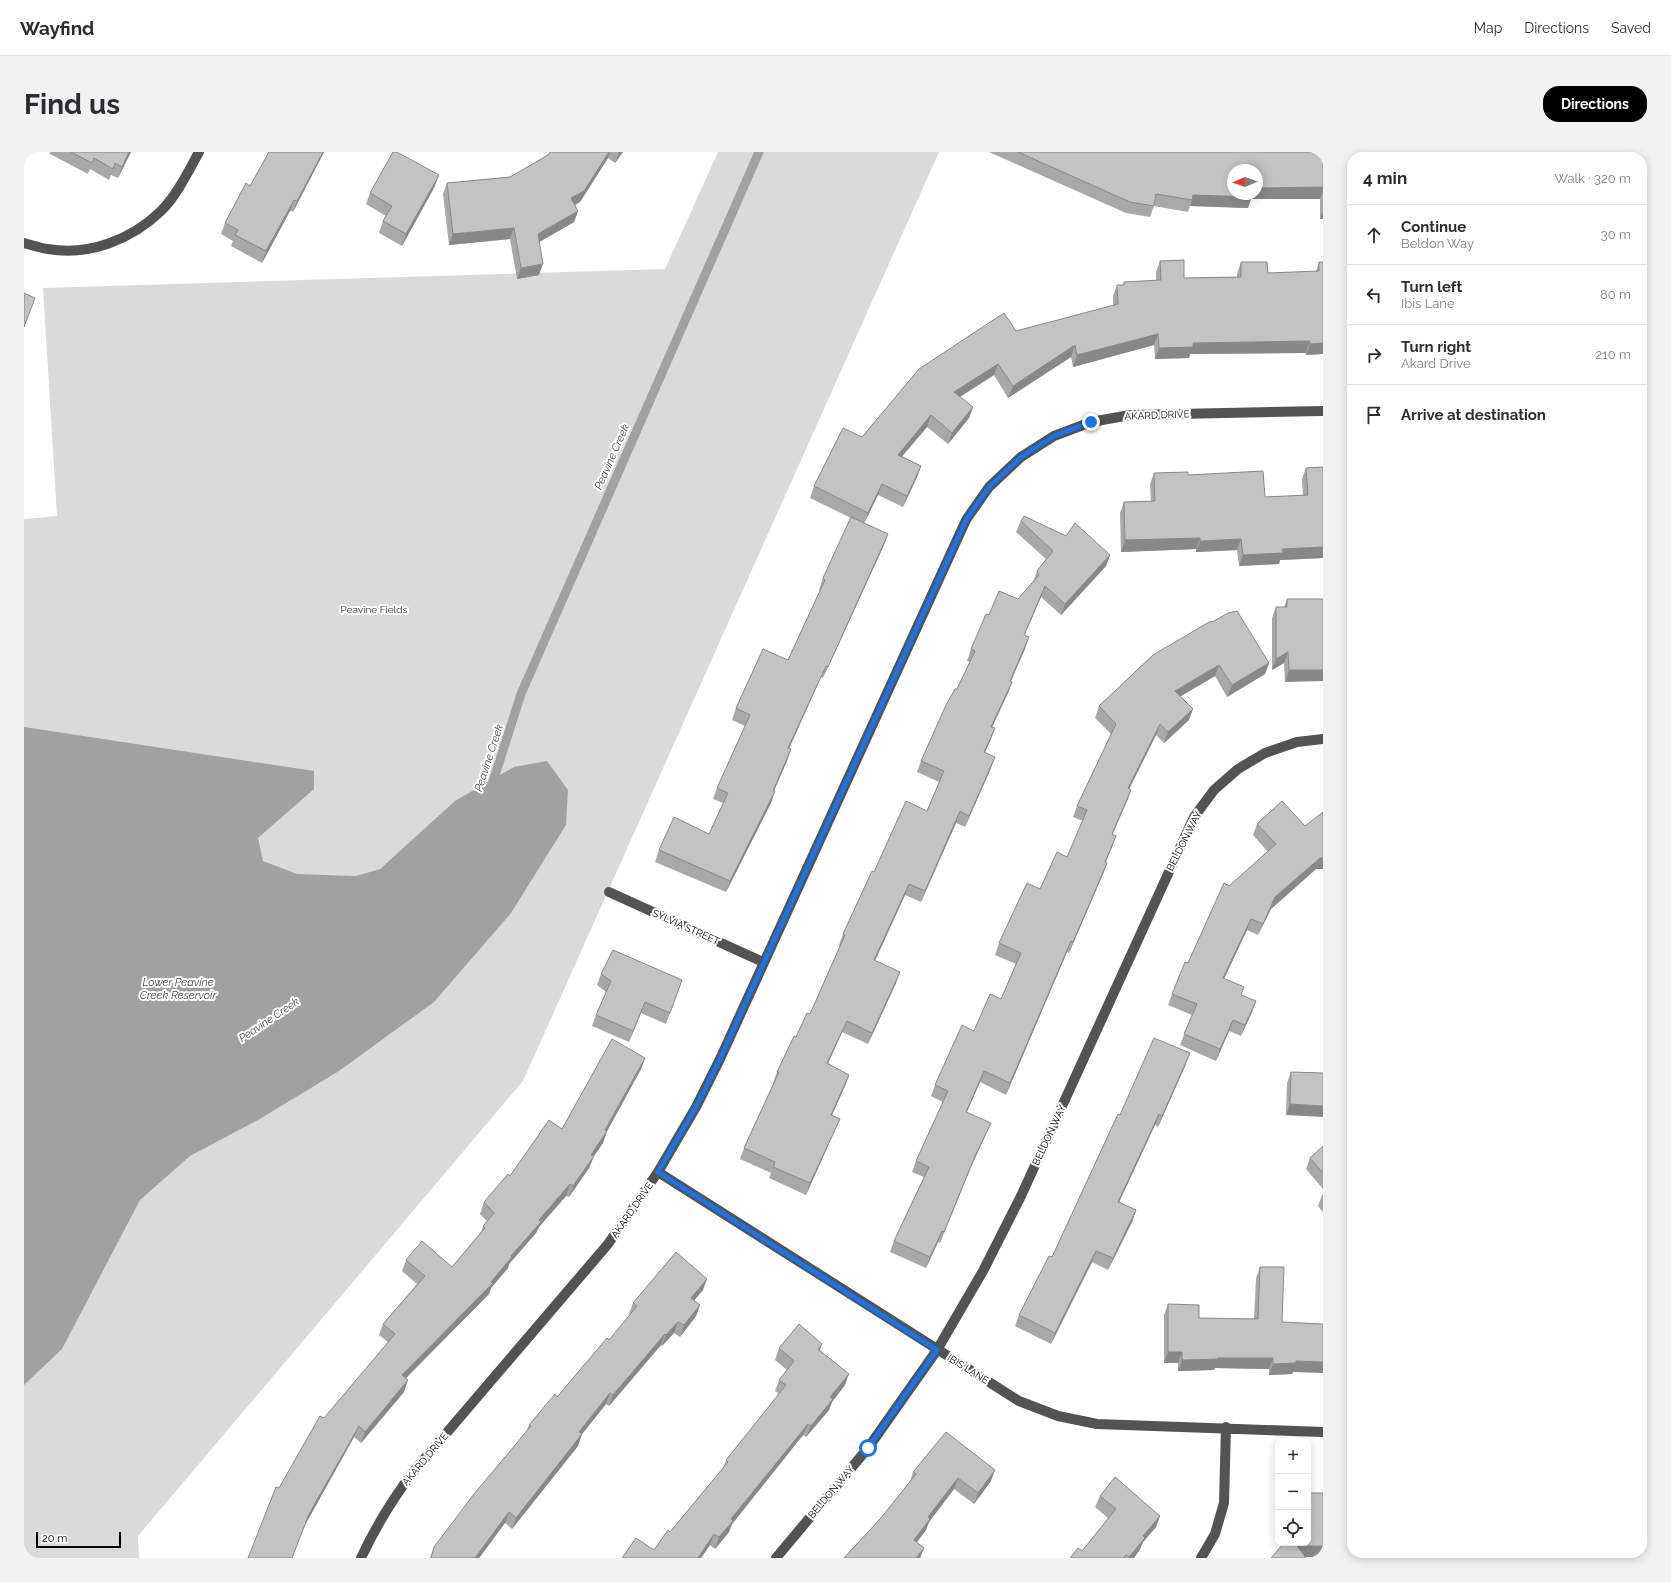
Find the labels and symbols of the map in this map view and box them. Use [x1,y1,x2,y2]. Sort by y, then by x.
north arrow [1227,164,1263,200]
street label: AKARD DRIVE [1124,408,1190,422]
route end [1082,413,1100,431]
water label: Peavine Creek [592,422,632,492]
park label: Peavine Fields [341,604,408,615]
water label: Peavine Creek [472,723,506,793]
street label: BELDON WAY [1164,809,1204,873]
street label: SYLVIA STREET [651,907,721,947]
water label: Lower Peavine Creek Reservoir [140,976,217,1002]
water label: Peavine Creek [236,995,302,1045]
street label: BELDON WAY [1030,1103,1068,1167]
street label: AKARD DRIVE [609,1180,655,1240]
street label: IBIS LANE [945,1352,991,1386]
street label: AKARD DRIVE [400,1430,450,1488]
route start [859,1439,877,1457]
street label: BELDON WAY [806,1463,857,1521]
scale bar [36,1530,121,1549]

